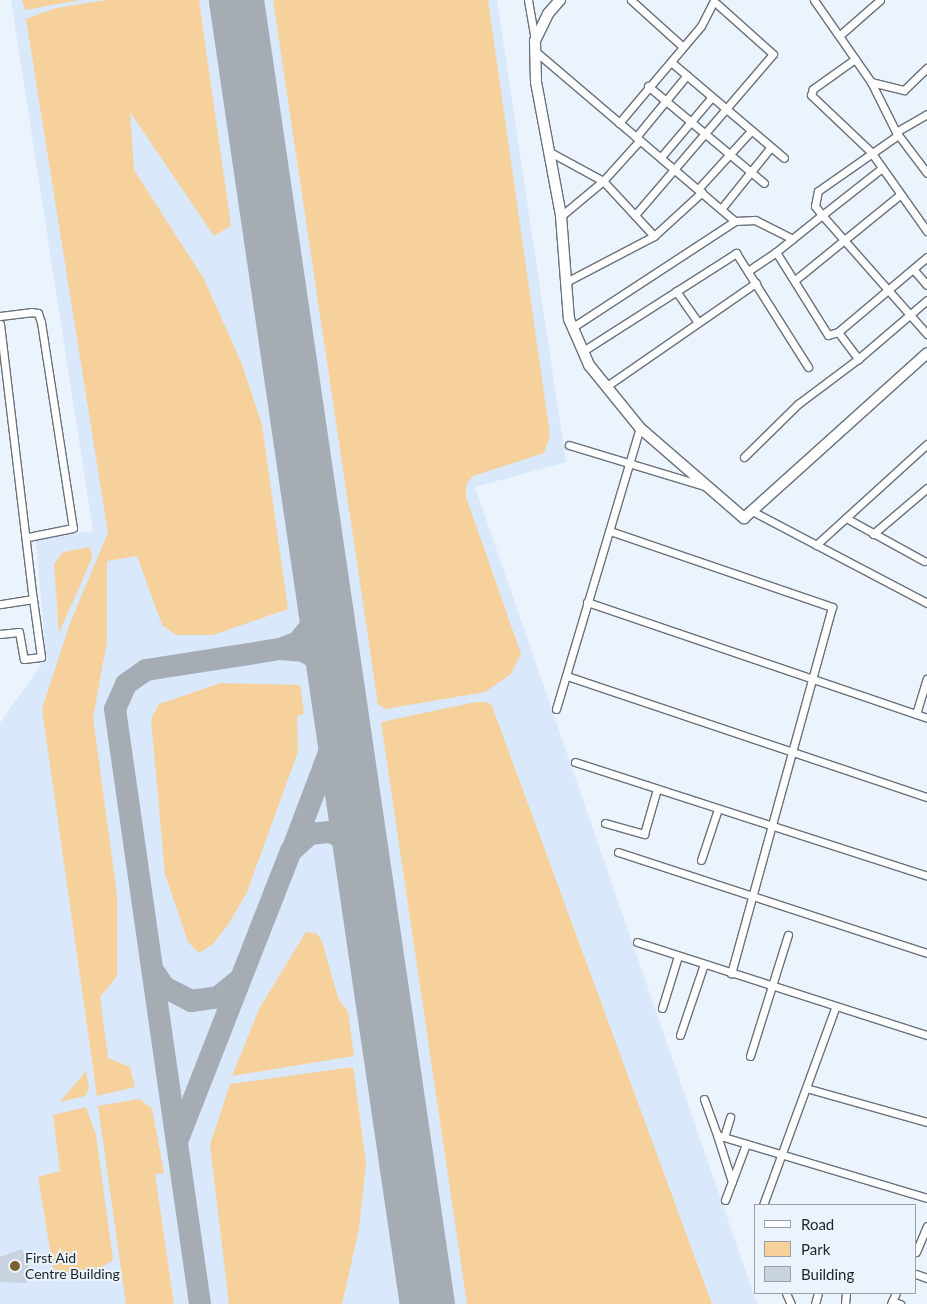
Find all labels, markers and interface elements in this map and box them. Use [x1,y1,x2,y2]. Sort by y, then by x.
legend [754,1204,917,1294]
text: Road [801,1215,834,1233]
text: Park [801,1240,830,1258]
place label: First Aid Centre Building [25,1250,120,1282]
marker: First Aid Centre Building [9,1260,21,1272]
text: Building [801,1265,854,1283]

